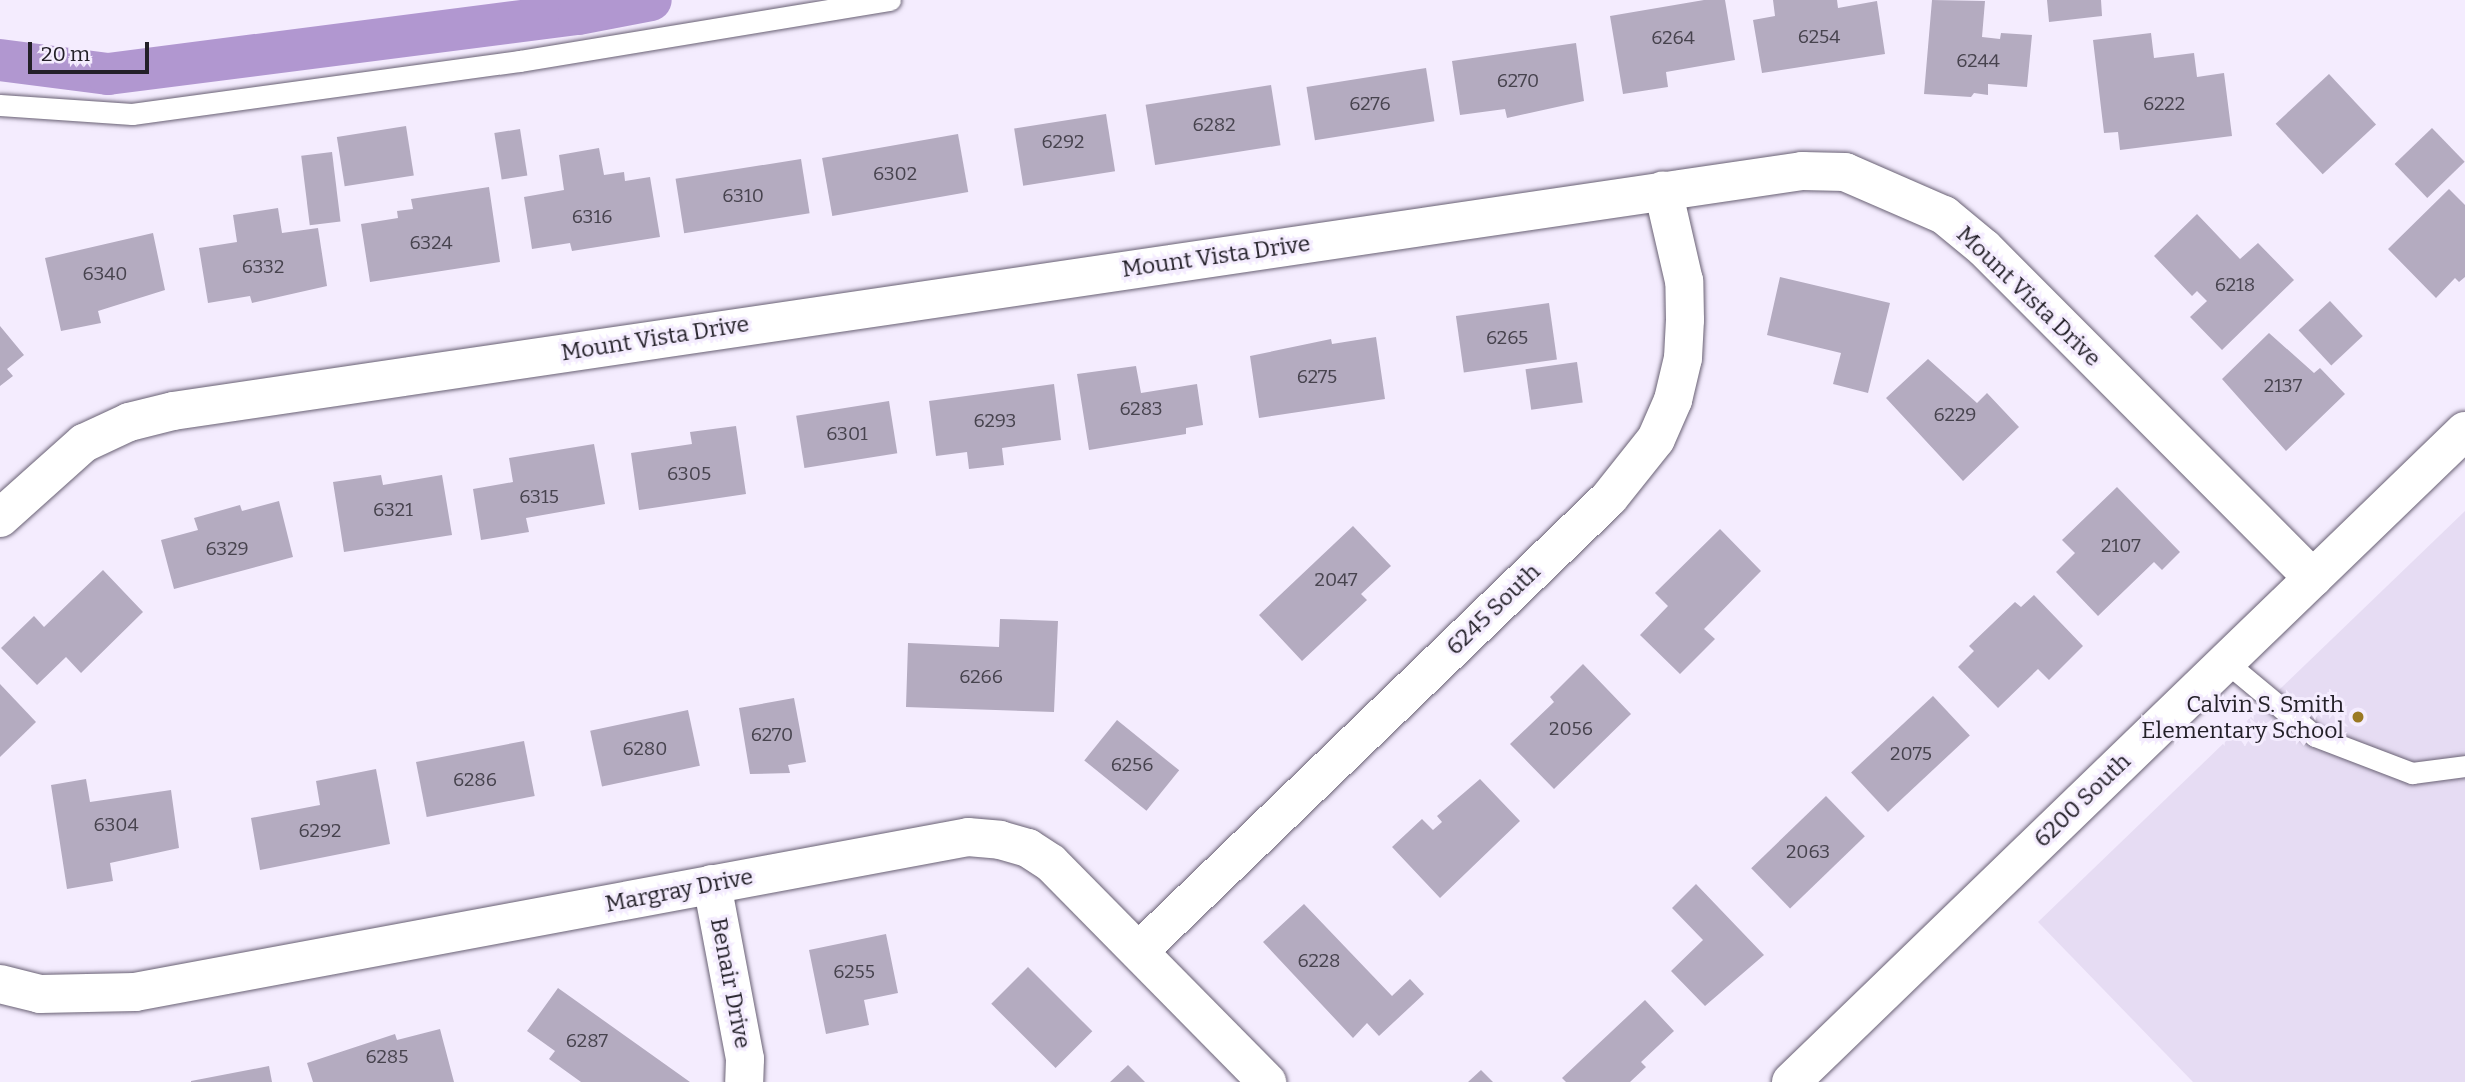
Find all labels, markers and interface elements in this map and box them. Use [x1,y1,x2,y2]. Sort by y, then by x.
house number: 6254 [1798,26,1840,48]
house number: 6264 [1651,27,1695,49]
scale bar [32,28,152,72]
text: 20 m [41,41,90,67]
house number: 6244 [1956,50,2000,72]
house number: 6270 [1497,70,1539,92]
house number: 6276 [1349,93,1391,115]
house number: 6222 [2143,93,2185,115]
house number: 6282 [1192,114,1236,136]
house number: 6292 [1042,131,1084,153]
house number: 6302 [873,163,917,185]
house number: 6310 [722,185,764,207]
house number: 6316 [572,206,612,228]
street label: Mount Vista Drive [1951,220,2107,372]
street label: Mount Vista Drive [1120,229,1312,283]
house number: 6324 [409,232,453,254]
house number: 6332 [242,256,284,278]
house number: 6340 [82,263,128,285]
house number: 6218 [2215,274,2255,296]
street label: Mount Vista Drive [559,310,751,366]
house number: 6265 [1486,327,1528,349]
house number: 6275 [1297,366,1337,388]
house number: 2137 [2264,375,2302,397]
house number: 6283 [1119,398,1163,420]
house number: 6229 [1934,404,1976,426]
house number: 6293 [974,410,1016,432]
house number: 6301 [826,423,868,445]
house number: 6305 [667,463,711,485]
house number: 6315 [519,486,559,508]
house number: 6321 [373,499,413,521]
house number: 2107 [2101,535,2141,557]
house number: 6329 [205,538,249,560]
street label: 6245 South [1440,558,1546,660]
house number: 2047 [1315,569,1357,591]
house number: 6266 [959,666,1003,688]
place label: Calvin S. Smith Elementary School [2141,690,2344,744]
marker: Calvin S. Smith Elementary School [2350,709,2366,725]
house number: 2056 [1549,718,1593,740]
house number: 6270 [751,724,793,746]
house number: 6280 [623,738,667,760]
house number: 2075 [1890,743,1932,765]
street label: 6200 South [2028,747,2136,853]
house number: 6256 [1111,754,1153,776]
house number: 6286 [453,769,497,791]
house number: 6304 [93,814,139,836]
house number: 6292 [299,820,341,842]
house number: 2063 [1786,841,1830,863]
street label: Margray Drive [603,862,755,918]
street label: Benair Drive [705,915,757,1051]
house number: 6228 [1297,950,1341,972]
house number: 6255 [833,961,875,983]
house number: 6287 [566,1030,608,1052]
house number: 6285 [366,1046,408,1068]

